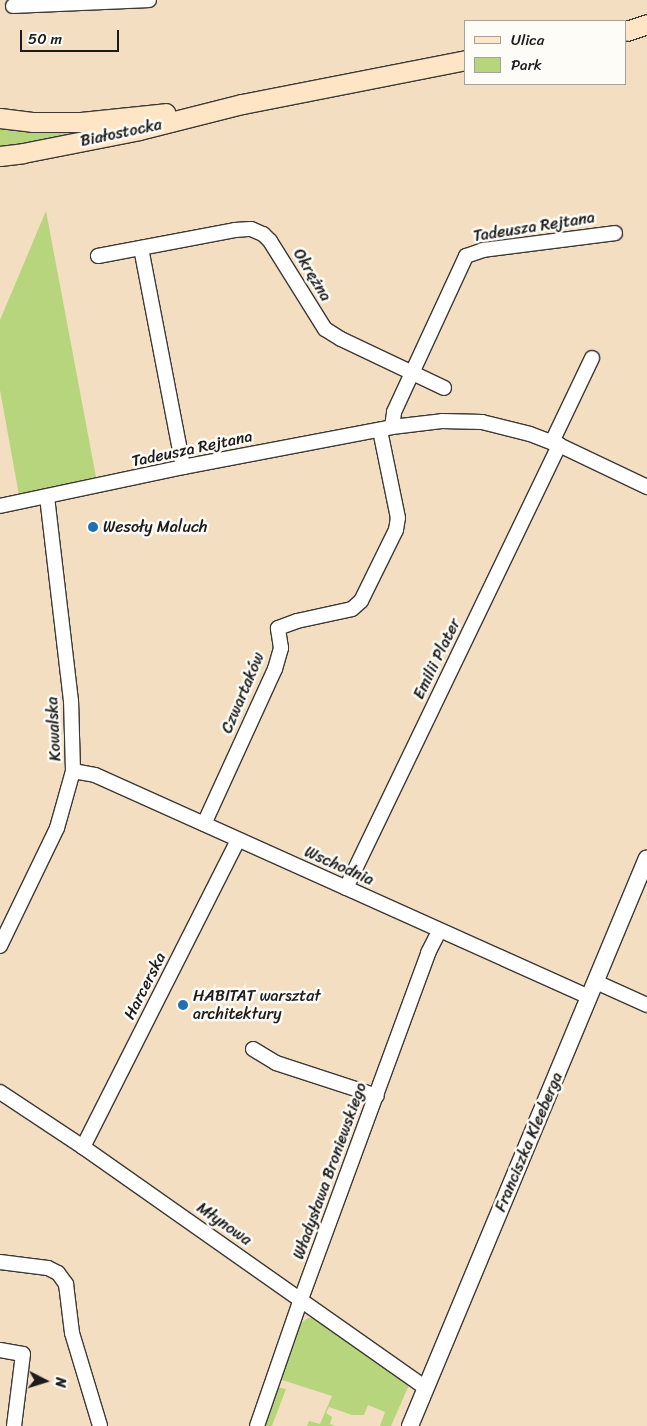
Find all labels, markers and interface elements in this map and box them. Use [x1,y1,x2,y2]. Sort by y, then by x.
scale bar [22,20,121,52]
legend [464,20,627,85]
text: 50 m [28,26,62,52]
text: Ulica [511,27,544,53]
text: Park [511,52,542,78]
street label: Białostocka [79,115,163,151]
street label: Tadeusza Rejtana [472,208,596,246]
street label: Okrężna [289,245,335,305]
street label: Tadeusza Rejtana [130,427,254,471]
place label: Wesoły Maluch [103,517,207,537]
marker: Wesoły Maluch [87,521,99,533]
street label: Emilii Plater [409,616,465,702]
street label: Czwartaków [217,650,269,736]
street label: Kowalska [43,696,65,762]
street label: Wschodnia [301,842,377,890]
street label: Harcerska [120,949,170,1023]
place label: HABITAT warsztat architektury [193,986,321,1024]
marker: HABITAT warsztat architektury [177,999,189,1011]
street label: Franciszka Kleeberga [491,1069,567,1215]
street label: Władysława Broniewskiego [289,1080,371,1262]
street label: Młynowa [193,1198,255,1250]
north arrow [20,1356,70,1406]
text: N [48,1376,73,1388]

